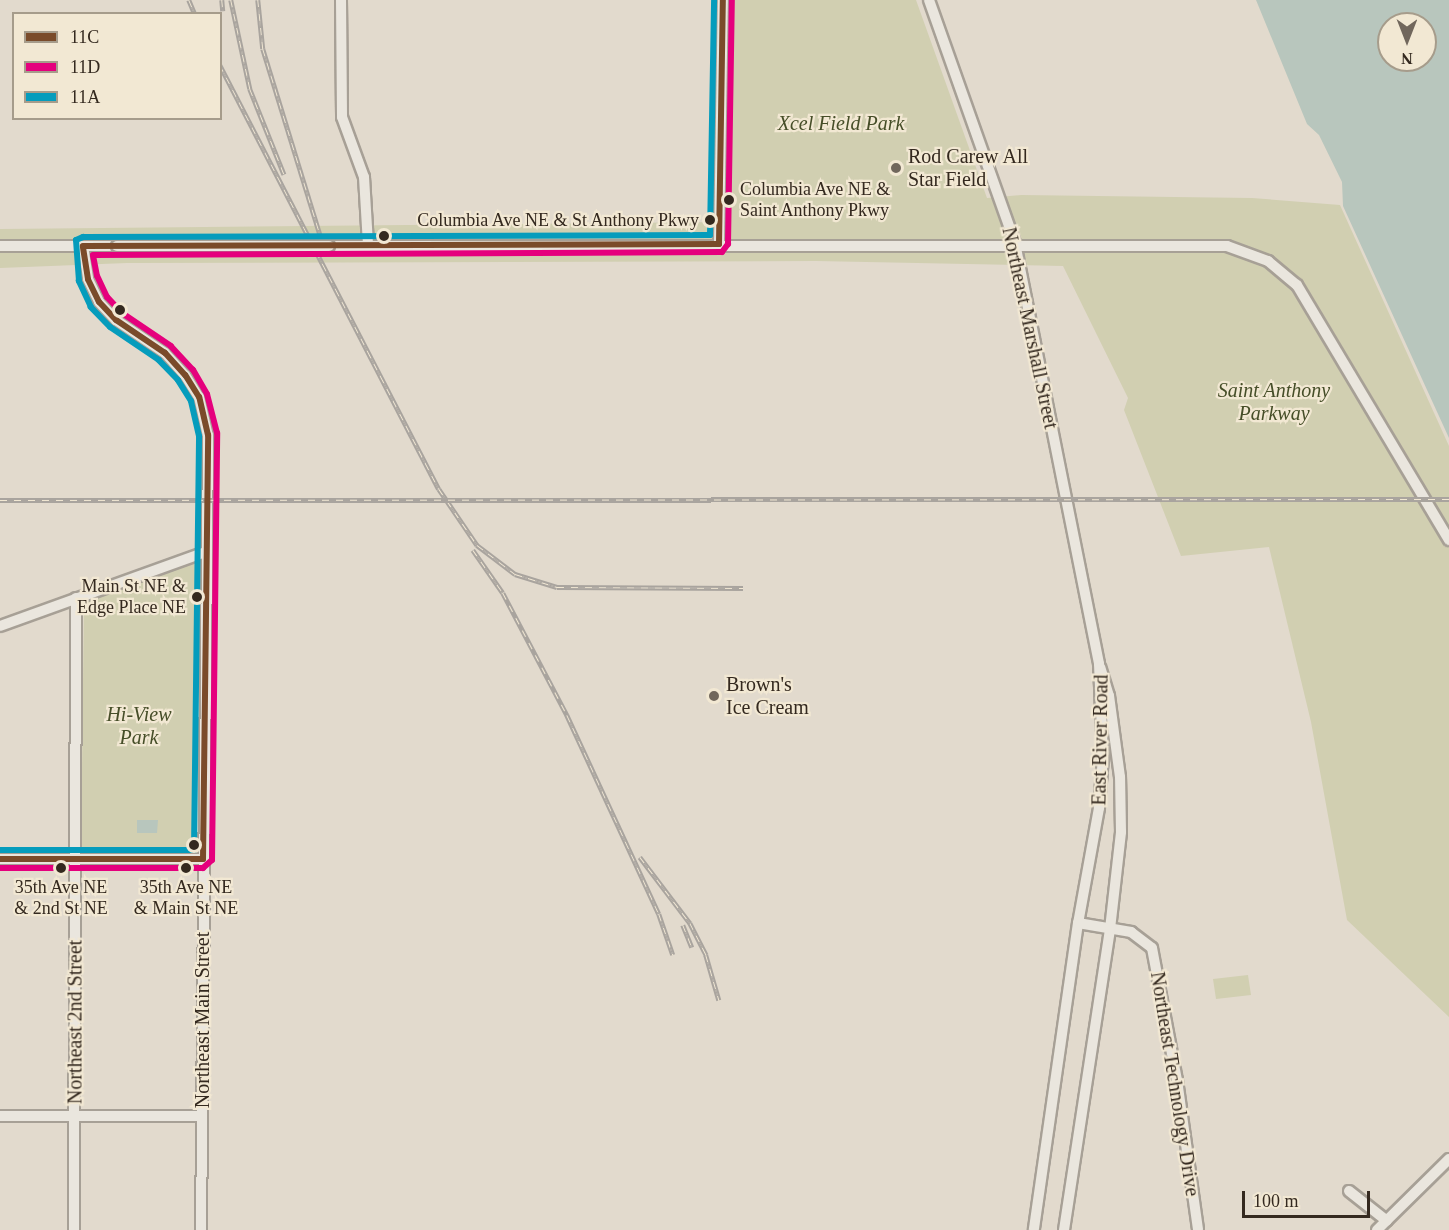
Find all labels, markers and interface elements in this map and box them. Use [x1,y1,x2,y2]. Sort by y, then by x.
legend [12,12,222,120]
north arrow [1377,12,1437,72]
text: 11C [70,27,99,47]
text: N [1401,50,1413,67]
text: 11D [70,57,100,77]
text: 11A [70,87,100,107]
park label: Xcel Field Park [778,111,904,135]
place label: Rod Carew All Star Field [908,144,1029,191]
marker: Rod Carew All Star Field [889,161,903,175]
place label: Columbia Ave NE & Saint Anthony Pkwy [740,179,891,222]
marker: Columbia Ave NE & Saint Anthony Pkwy [723,194,735,206]
place label: Columbia Ave NE & St Anthony Pkwy [415,209,699,231]
marker: Columbia Ave NE & St Anthony Pkwy [704,214,716,226]
street label: Northeast Marshall Street [997,225,1063,431]
unlabelled marker [378,230,390,242]
unlabelled marker [114,304,126,316]
park label: Saint Anthony Parkway [1218,379,1330,426]
place label: Main St NE & Edge Place NE [77,576,186,618]
marker: Main St NE & Edge Place NE [191,591,203,603]
place label: Brown's Ice Cream [726,672,809,719]
street label: East River Road [1087,674,1113,806]
marker: Brown's Ice Cream [707,689,721,703]
park label: Hi-View Park [106,703,172,750]
unlabelled marker [188,839,200,851]
marker: 35th Ave NE & 2nd St NE [55,862,67,874]
marker: 35th Ave NE & Main St NE [180,862,192,874]
place label: 35th Ave NE & 2nd St NE [14,877,108,920]
place label: 35th Ave NE & Main St NE [134,877,238,920]
street label: Northeast Main Street [190,932,214,1108]
street label: Northeast 2nd Street [63,940,87,1104]
street label: Northeast Technology Drive [1145,970,1205,1198]
scale bar [1245,1179,1372,1217]
text: 100 m [1253,1191,1299,1211]

